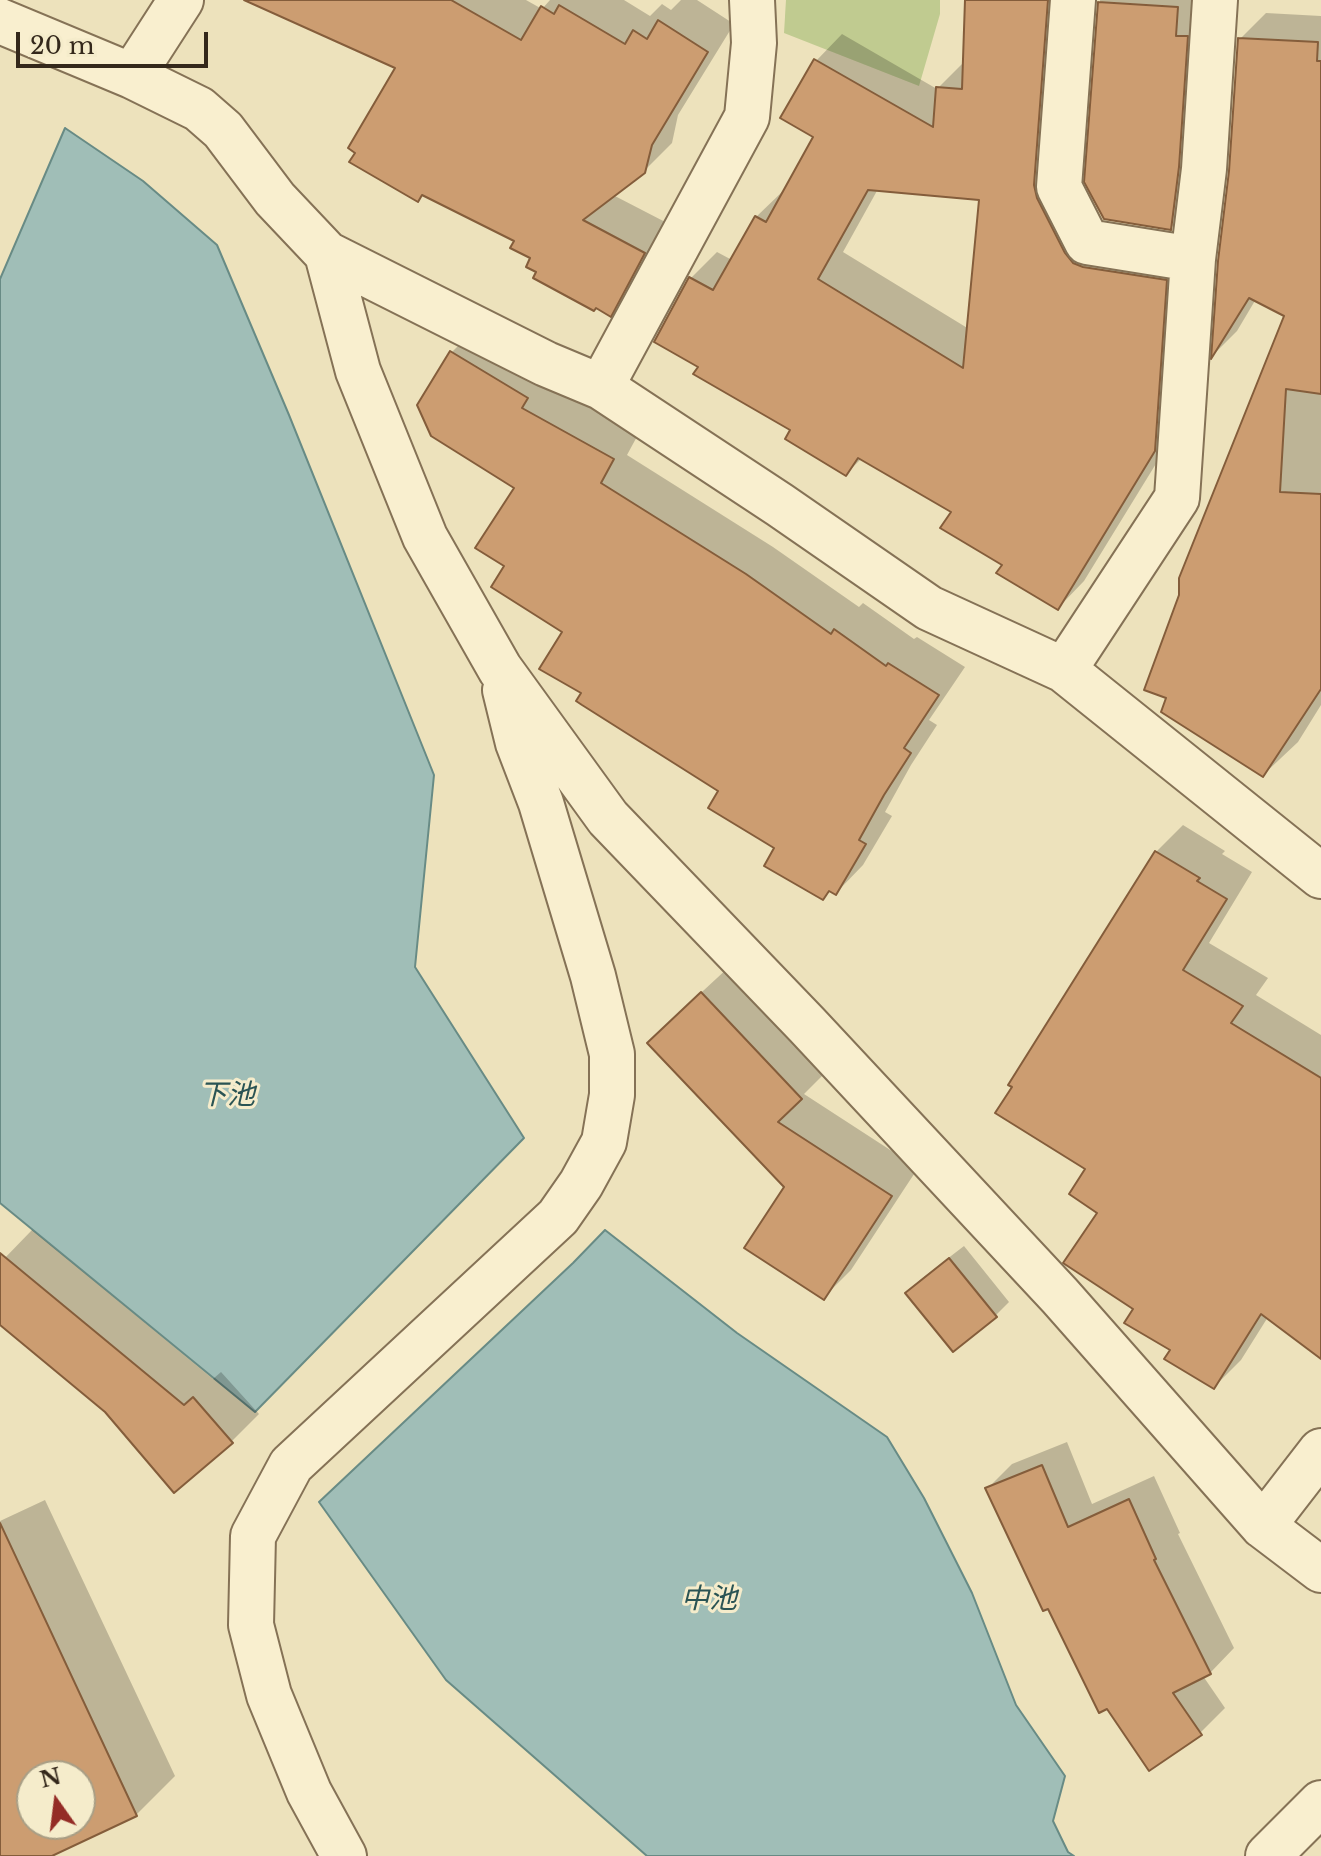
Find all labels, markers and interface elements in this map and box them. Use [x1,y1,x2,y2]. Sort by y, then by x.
scale bar [20,16,212,66]
text: 20 m [30,31,95,60]
water label: 下池 [199,1079,255,1113]
water label: 中池 [681,1583,737,1617]
north arrow [16,1760,96,1840]
text: N [37,1763,64,1794]

